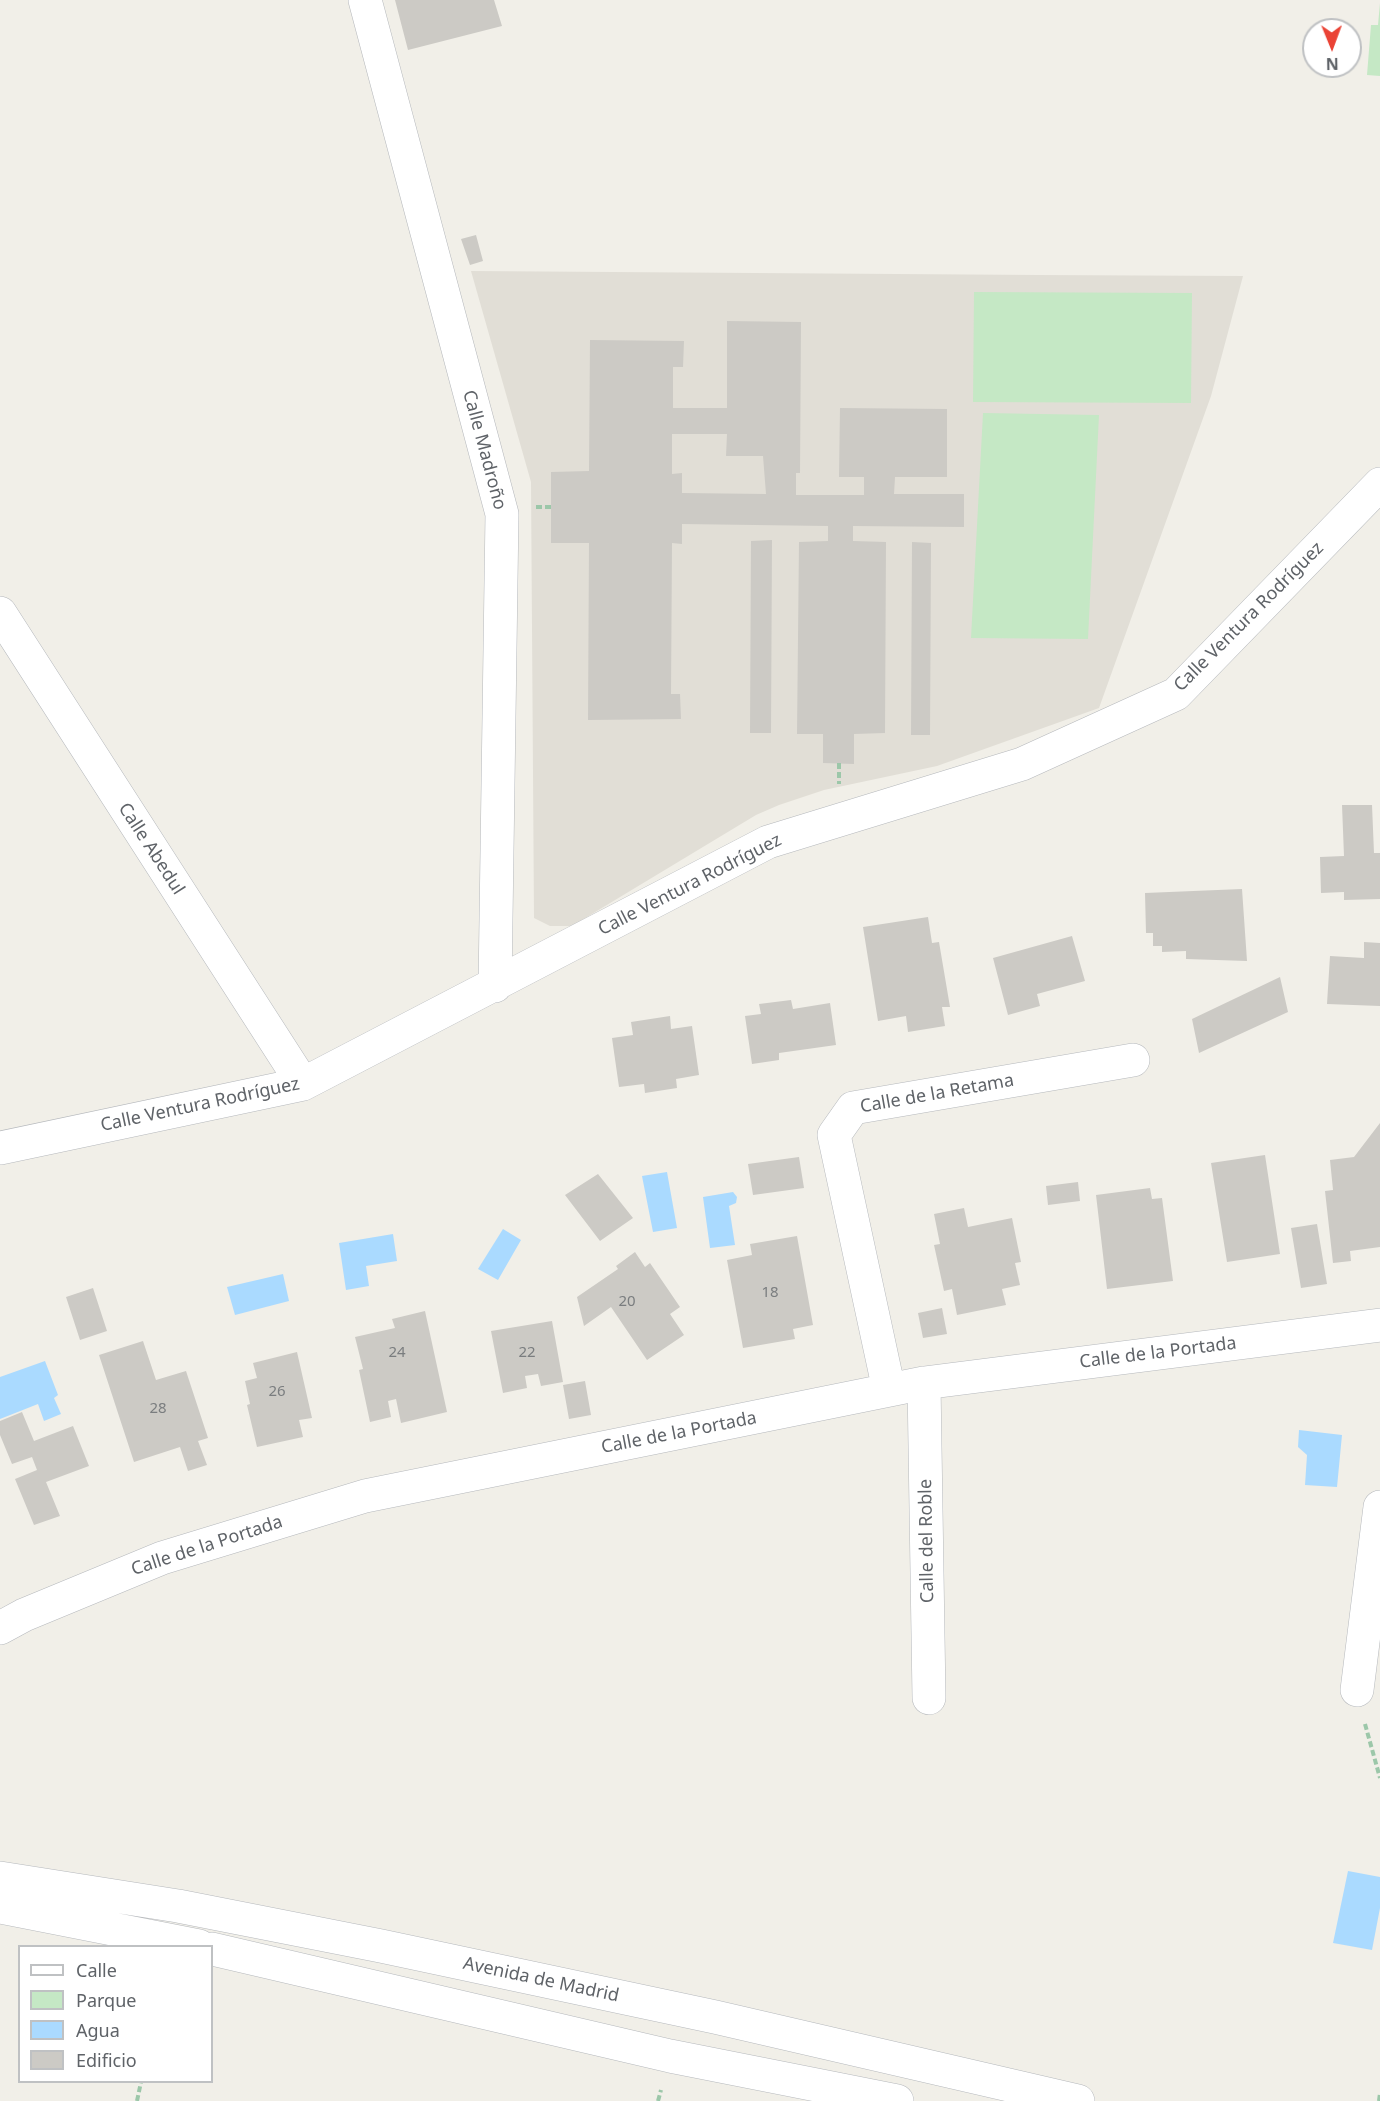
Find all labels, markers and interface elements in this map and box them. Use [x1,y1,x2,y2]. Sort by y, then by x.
north arrow [1302,18,1362,78]
text: N [1326,53,1339,75]
street label: Calle Madroño [458,388,510,512]
street label: Calle Ventura Rodríguez [1170,538,1328,696]
street label: Calle Abedul [113,799,189,899]
street label: Calle Ventura Rodríguez [595,829,785,941]
street label: Calle de la Retama [858,1070,1016,1118]
street label: Calle Ventura Rodríguez [99,1073,301,1137]
house number: 18 [761,1284,779,1302]
house number: 20 [618,1293,636,1311]
street label: Calle de la Portada [1078,1333,1238,1373]
house number: 24 [388,1344,406,1362]
house number: 22 [518,1344,536,1362]
house number: 26 [268,1383,286,1401]
house number: 28 [149,1400,167,1418]
street label: Calle de la Portada [599,1407,759,1459]
street label: Calle del Roble [915,1479,939,1603]
street label: Calle de la Portada [129,1511,285,1581]
legend [18,1945,213,2083]
street label: Avenida de Madrid [461,1953,621,2007]
text: Calle [76,1958,117,1982]
text: Parque [76,1988,136,2012]
text: Agua [76,2018,120,2042]
text: Edificio [76,2048,137,2072]

